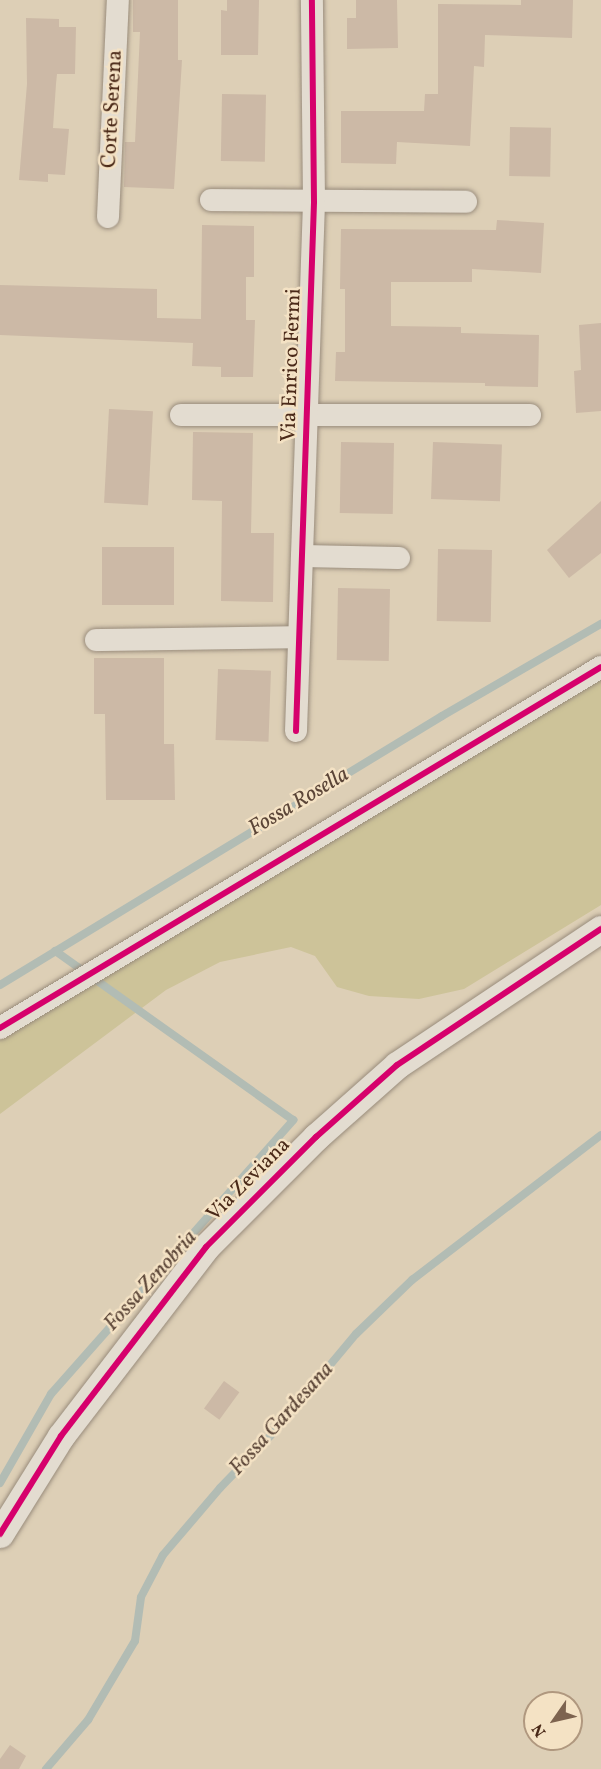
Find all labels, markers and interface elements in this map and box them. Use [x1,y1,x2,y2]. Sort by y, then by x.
street label: Corte Serena [97,49,129,169]
street label: Via Enrico Fermi [277,288,307,442]
water label: Fossa Rosella [244,762,354,842]
street label: Via Zeviana [202,1133,296,1227]
water label: Fossa Zenobria [99,1225,203,1337]
water label: Fossa Gardesana [224,1357,340,1481]
north arrow [523,1691,583,1751]
text: N [527,1719,552,1741]

